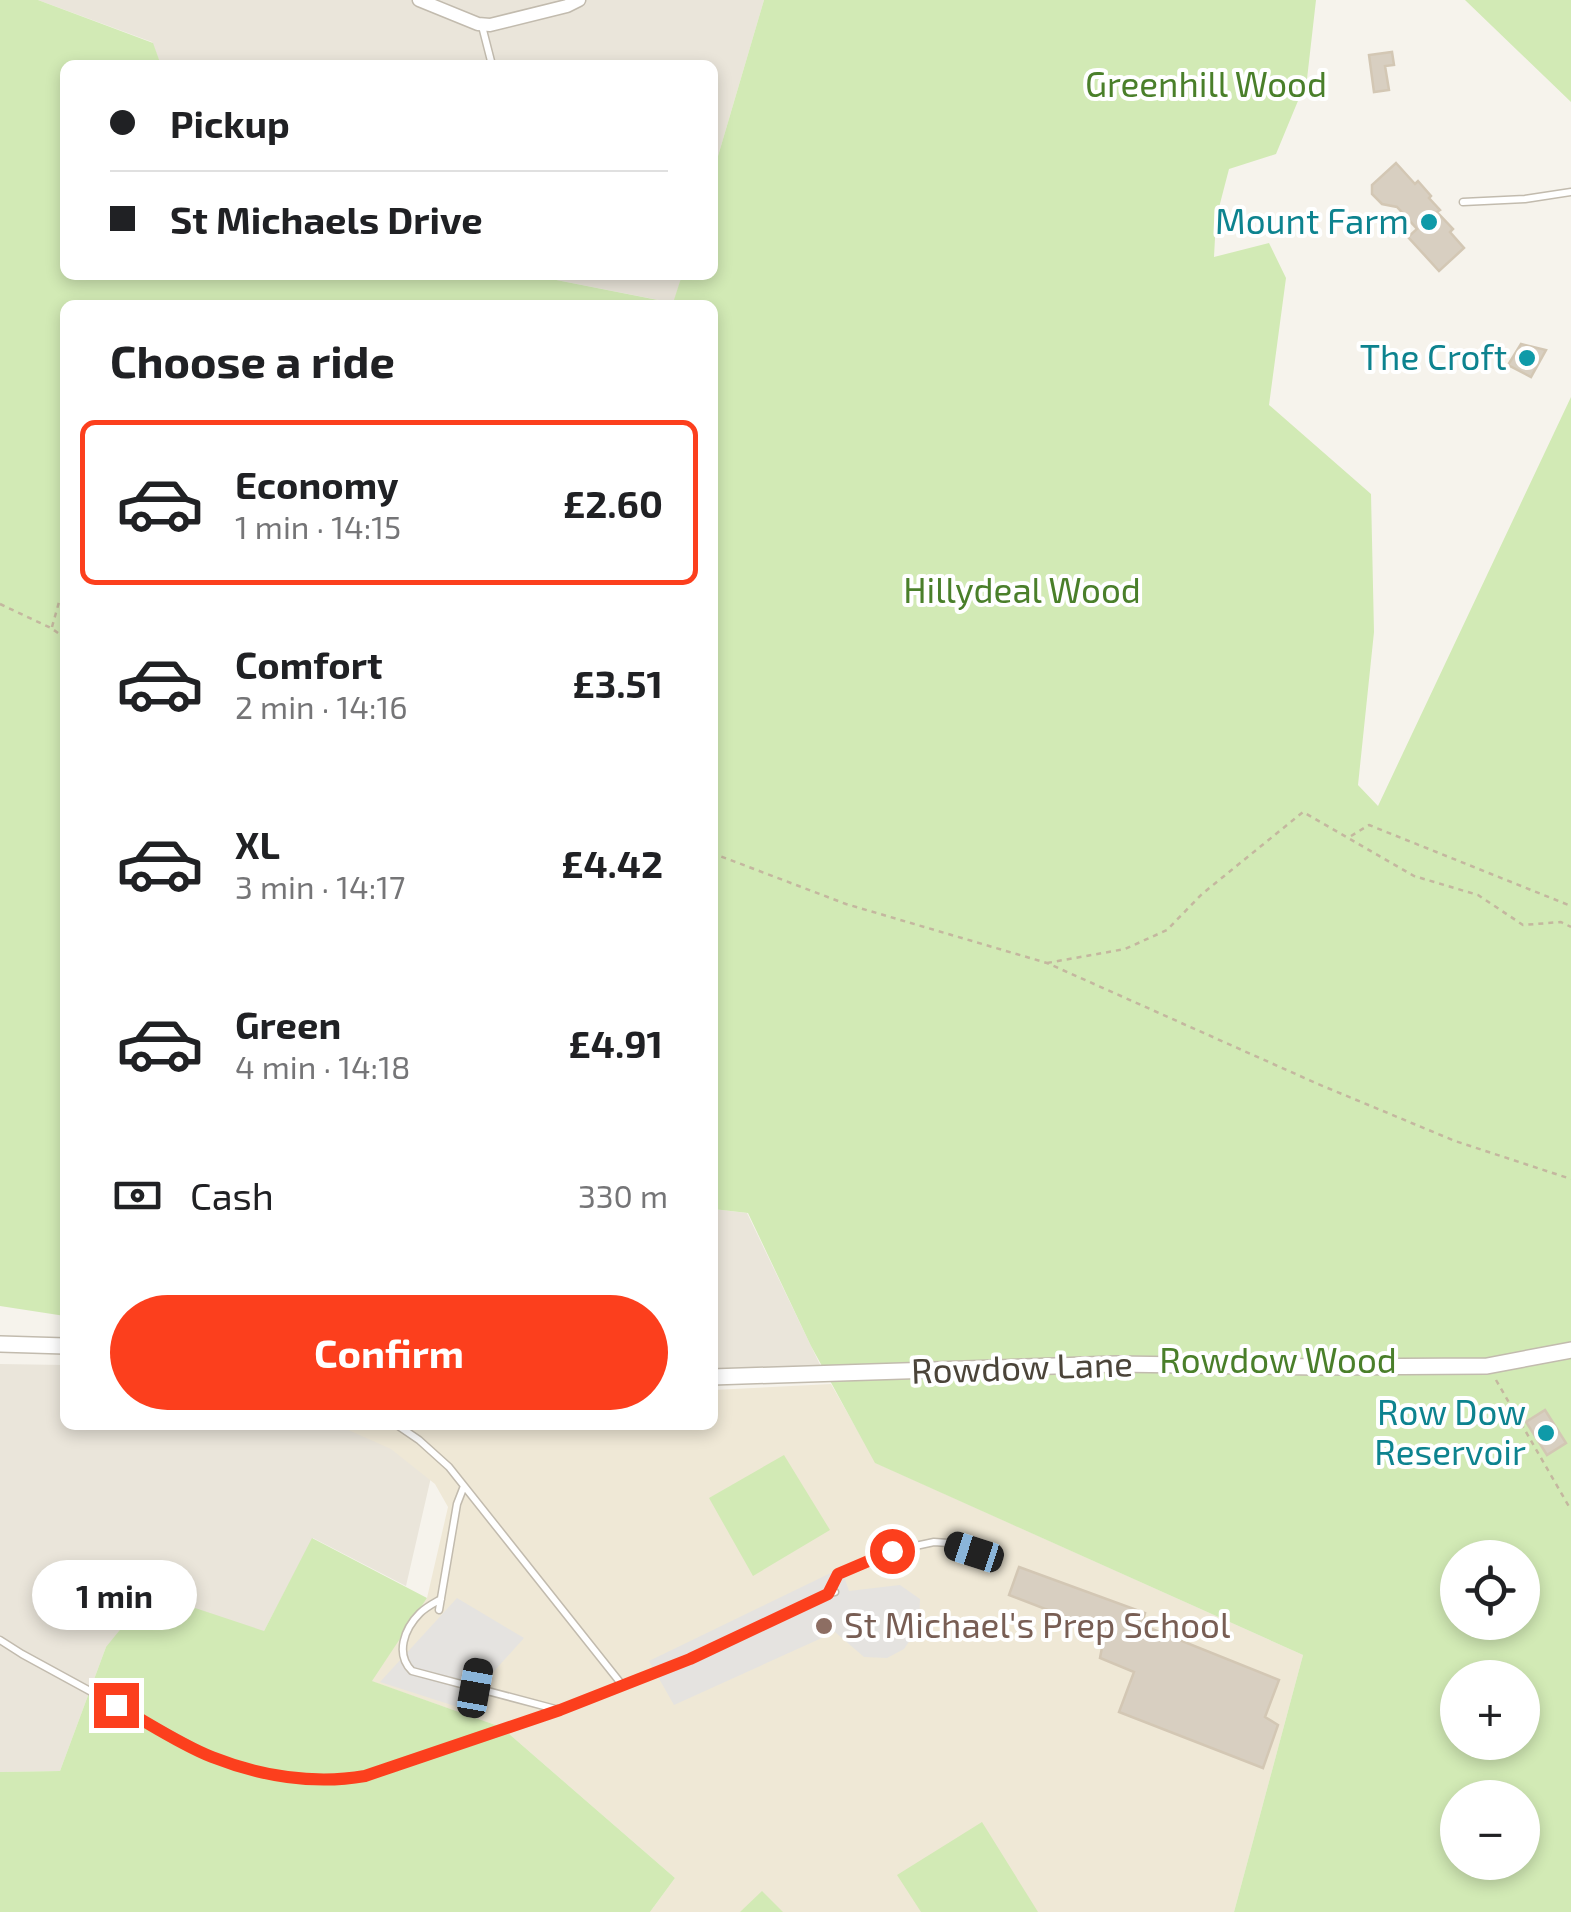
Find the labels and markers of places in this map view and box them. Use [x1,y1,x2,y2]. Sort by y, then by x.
place label: Mount Farm [1215,199,1409,241]
marker: Mount Farm [1418,211,1440,233]
place label: The Croft [1360,335,1507,377]
marker: The Croft [1516,347,1538,369]
place label: Row Dow Reservoir [1374,1390,1526,1472]
marker: Row Dow Reservoir [1535,1422,1557,1444]
place label: St Michael's Prep School [844,1603,1231,1645]
marker: St Michael's Prep School [813,1615,835,1637]

